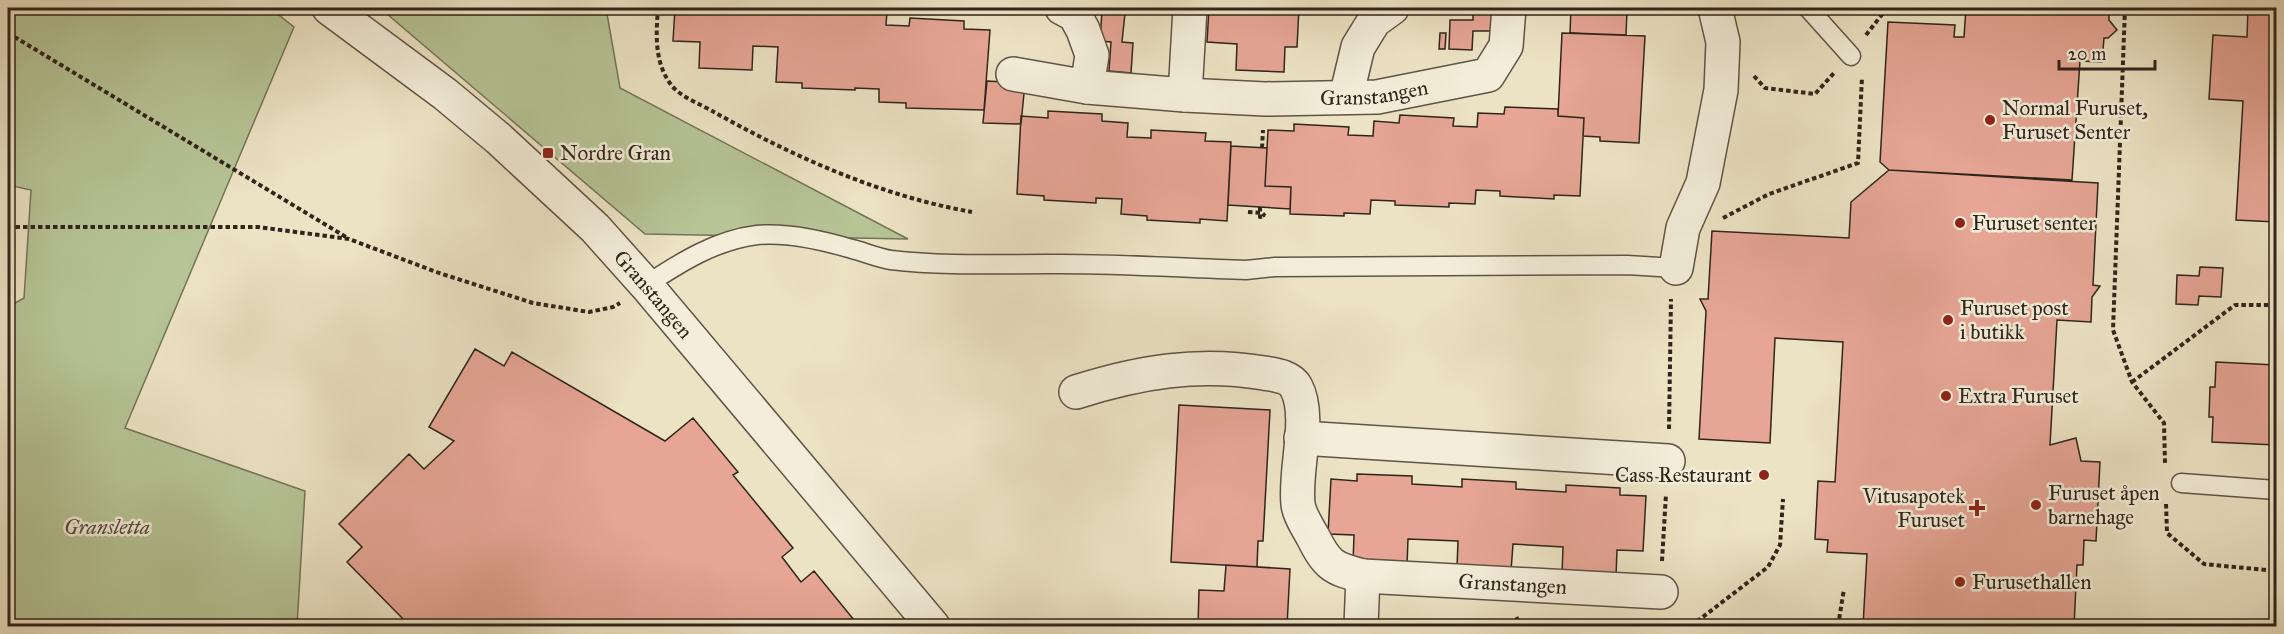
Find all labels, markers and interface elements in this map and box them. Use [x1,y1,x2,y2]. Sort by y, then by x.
scale bar [2059,33,2155,71]
text: 20 m [2068,43,2106,65]
street label: Granstangen [1320,74,1430,111]
place label: Normal Furuset, Furuset Senter [2002,95,2148,145]
marker: Normal Furuset, Furuset Senter [1983,113,1997,127]
place label: Nordre Gran [560,140,671,166]
marker: Nordre Gran [541,146,555,160]
place label: Furuset senter [1972,210,2096,236]
marker: Furuset senter [1953,216,1967,230]
street label: Granstangen [608,245,699,344]
place label: Furuset post i butikk [1960,295,2069,345]
marker: Furuset post i butikk [1941,313,1955,327]
place label: Extra Furuset [1958,383,2079,409]
marker: Extra Furuset [1939,389,1953,403]
place label: Cass Restaurant [1615,462,1753,488]
marker: Cass Restaurant [1757,468,1771,482]
place label: Furuset åpen barnehage [2048,480,2160,530]
place label: Vitusapotek Furuset [1861,483,1966,533]
marker: Furuset åpen barnehage [2029,498,2043,512]
marker: Vitusapotek Furuset [1970,501,1984,515]
park label: Gransletta [64,514,150,540]
street label: Granstangen [1458,568,1568,600]
place label: Furusethallen [1972,569,2092,595]
marker: Furusethallen [1953,575,1967,589]

